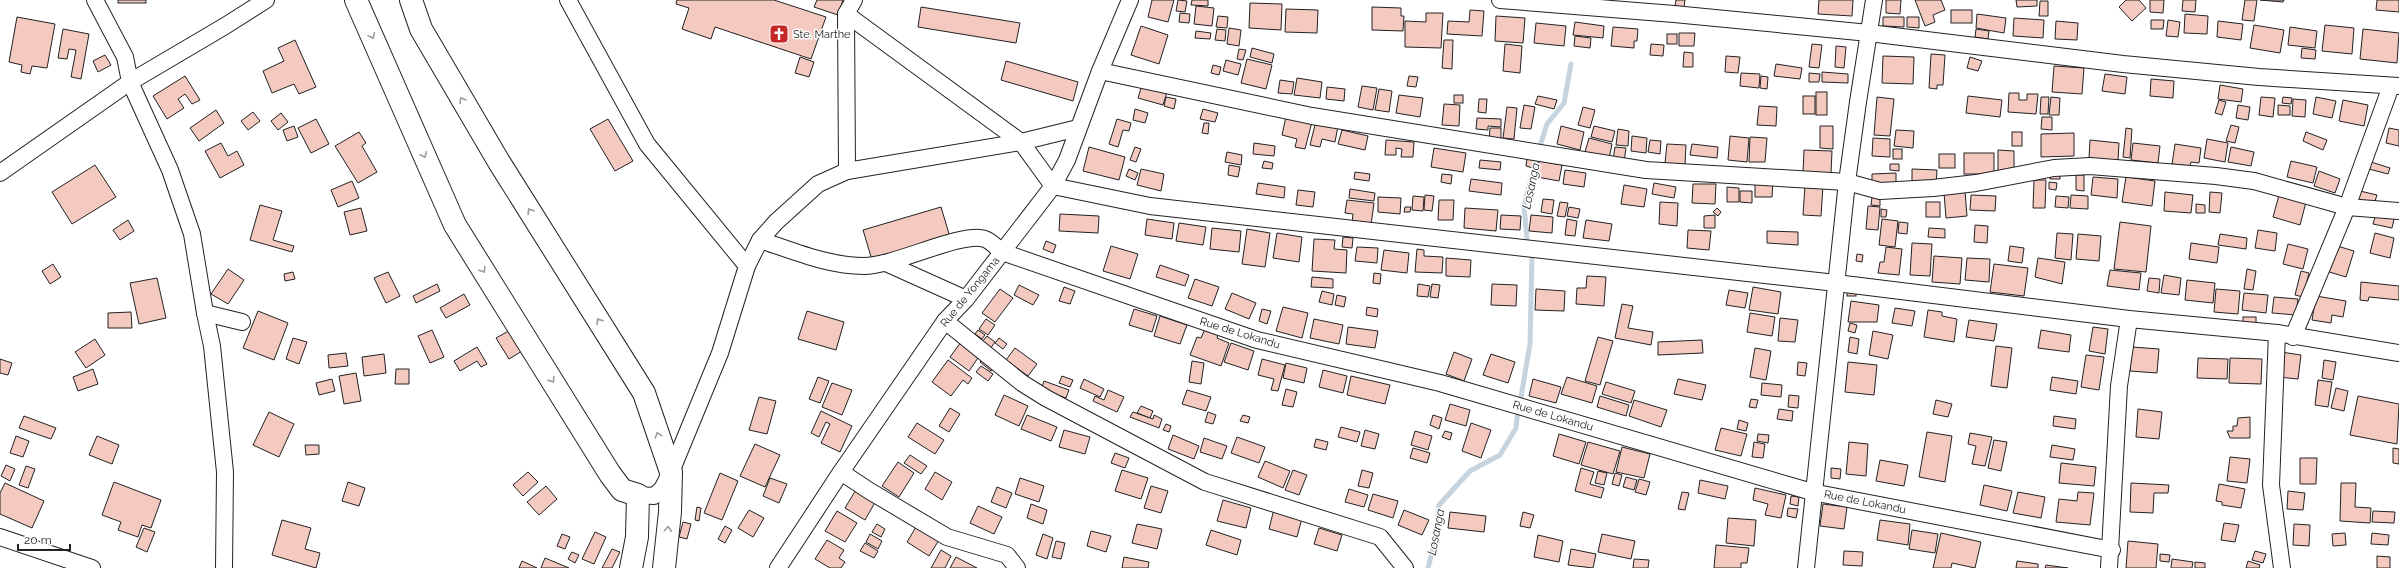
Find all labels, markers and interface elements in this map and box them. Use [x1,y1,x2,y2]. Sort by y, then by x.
church icon: Ste. Marthe [768,23,790,45]
place label: Ste. Marthe [793,28,851,41]
one-way arrow [367,31,375,39]
one-way arrow [460,97,467,104]
one-way arrow [419,150,427,158]
water label: Losanga [1519,162,1543,210]
one-way arrow [527,208,534,215]
street label: Rue de Yongama [938,254,1002,330]
one-way arrow [478,266,486,273]
street label: Rue de Lokandu [1198,315,1282,351]
one-way arrow [596,318,604,325]
one-way arrow [548,376,555,383]
street label: Rue de Lokandu [1511,398,1595,434]
one-way arrow [655,432,663,439]
street label: Rue de Lokandu [1823,488,1907,516]
water label: Losanga [1425,508,1447,556]
scale bar [18,526,70,552]
one-way arrow [664,526,673,532]
text: 20 m [24,533,52,547]

